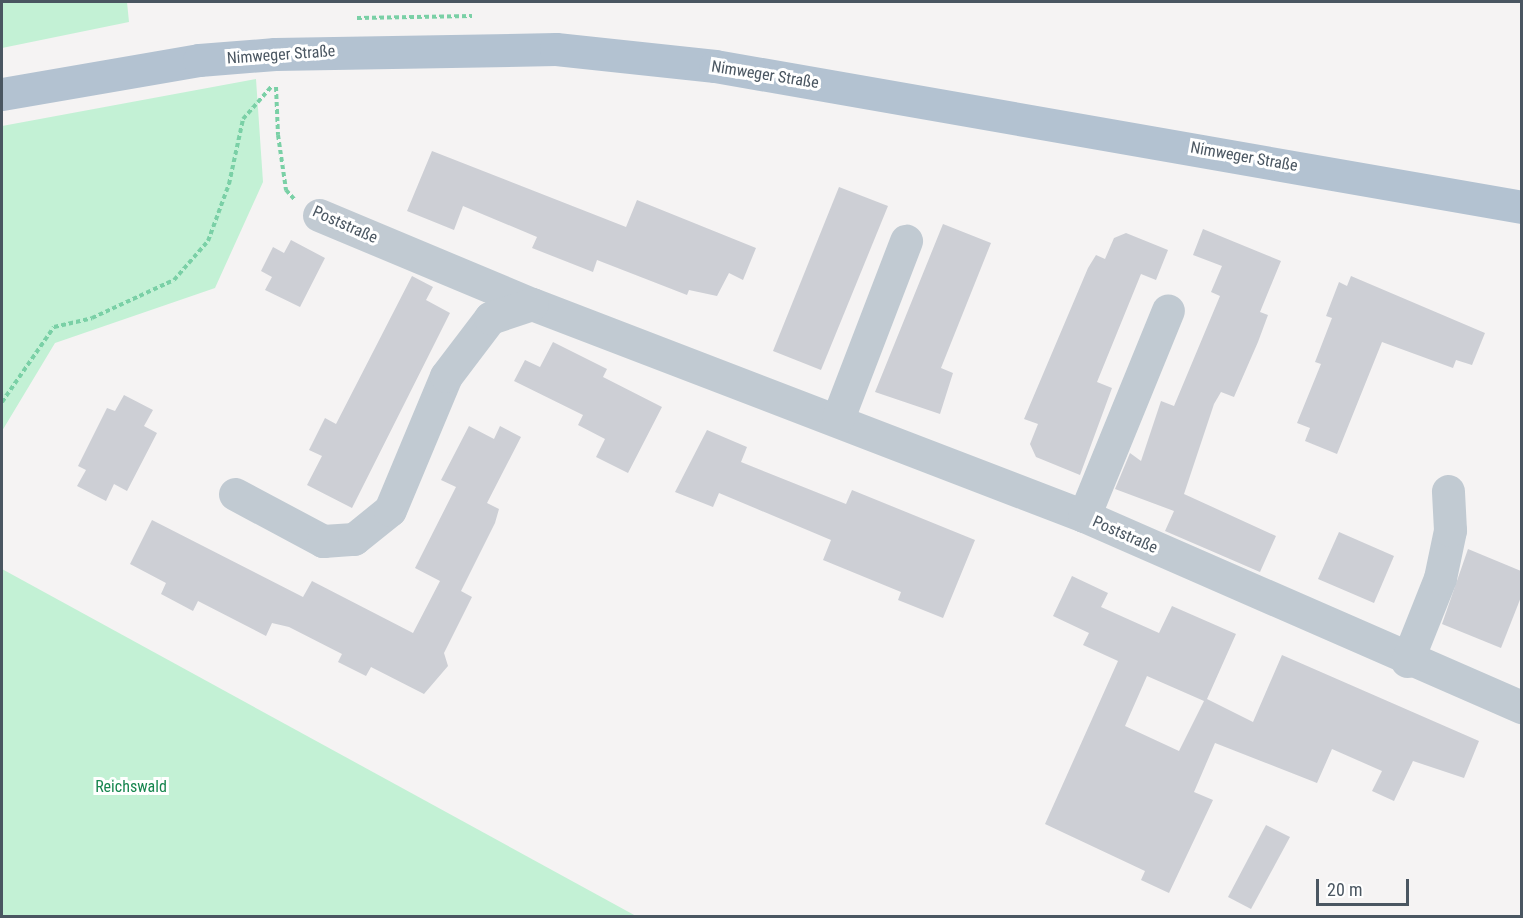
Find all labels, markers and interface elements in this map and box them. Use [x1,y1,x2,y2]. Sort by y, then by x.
street label: Nimweger Straße [226,42,336,68]
street label: Nimweger Straße [710,57,820,93]
street label: Nimweger Straße [1189,138,1299,176]
street label: Poststraße [310,202,380,248]
street label: Poststraße [1090,512,1160,558]
park label: Reichswald [95,777,167,797]
scale bar [1319,867,1412,905]
text: 20 m [1327,879,1362,900]

